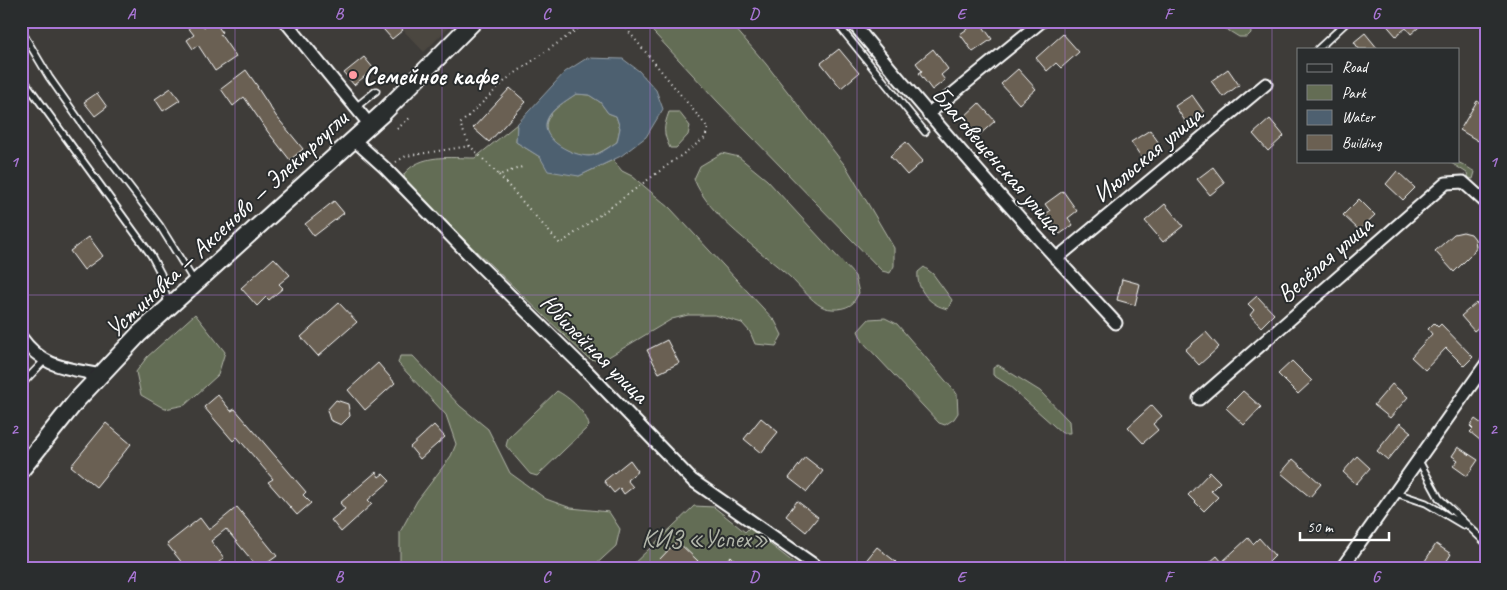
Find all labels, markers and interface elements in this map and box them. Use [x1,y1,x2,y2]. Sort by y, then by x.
text: A [127,4,137,24]
text: B [335,4,345,24]
text: C [542,4,552,24]
text: D [749,4,760,24]
text: E [957,4,968,24]
text: F [1164,4,1175,24]
text: G [1372,4,1382,24]
legend [1297,48,1460,162]
text: Road [1342,58,1369,77]
place label: Семейное кафе [363,60,500,92]
marker: Семейное кафе [347,69,359,81]
street label: Благовещенская улица [924,79,1072,242]
text: Park [1342,84,1367,103]
street label: Июльская улица [1086,98,1211,210]
street label: Устиновка — Аксеново — Электроугли [99,102,356,345]
text: Water [1342,108,1376,127]
text: Building [1342,134,1382,153]
text: 1 [10,152,19,172]
text: 1 [1489,152,1498,172]
street label: Весёлая улица [1270,208,1381,310]
street label: Юбилейная улица [533,287,657,412]
text: 2 [10,419,19,439]
text: 2 [1489,419,1498,439]
scale bar [1300,510,1388,542]
text: 50 m [1307,518,1334,537]
park label: КИЗ «Успех» [641,523,769,555]
text: A [127,567,137,587]
text: B [335,567,345,587]
text: C [542,567,552,587]
text: D [749,567,760,587]
text: E [957,567,968,587]
text: F [1164,567,1175,587]
text: G [1372,567,1382,587]

